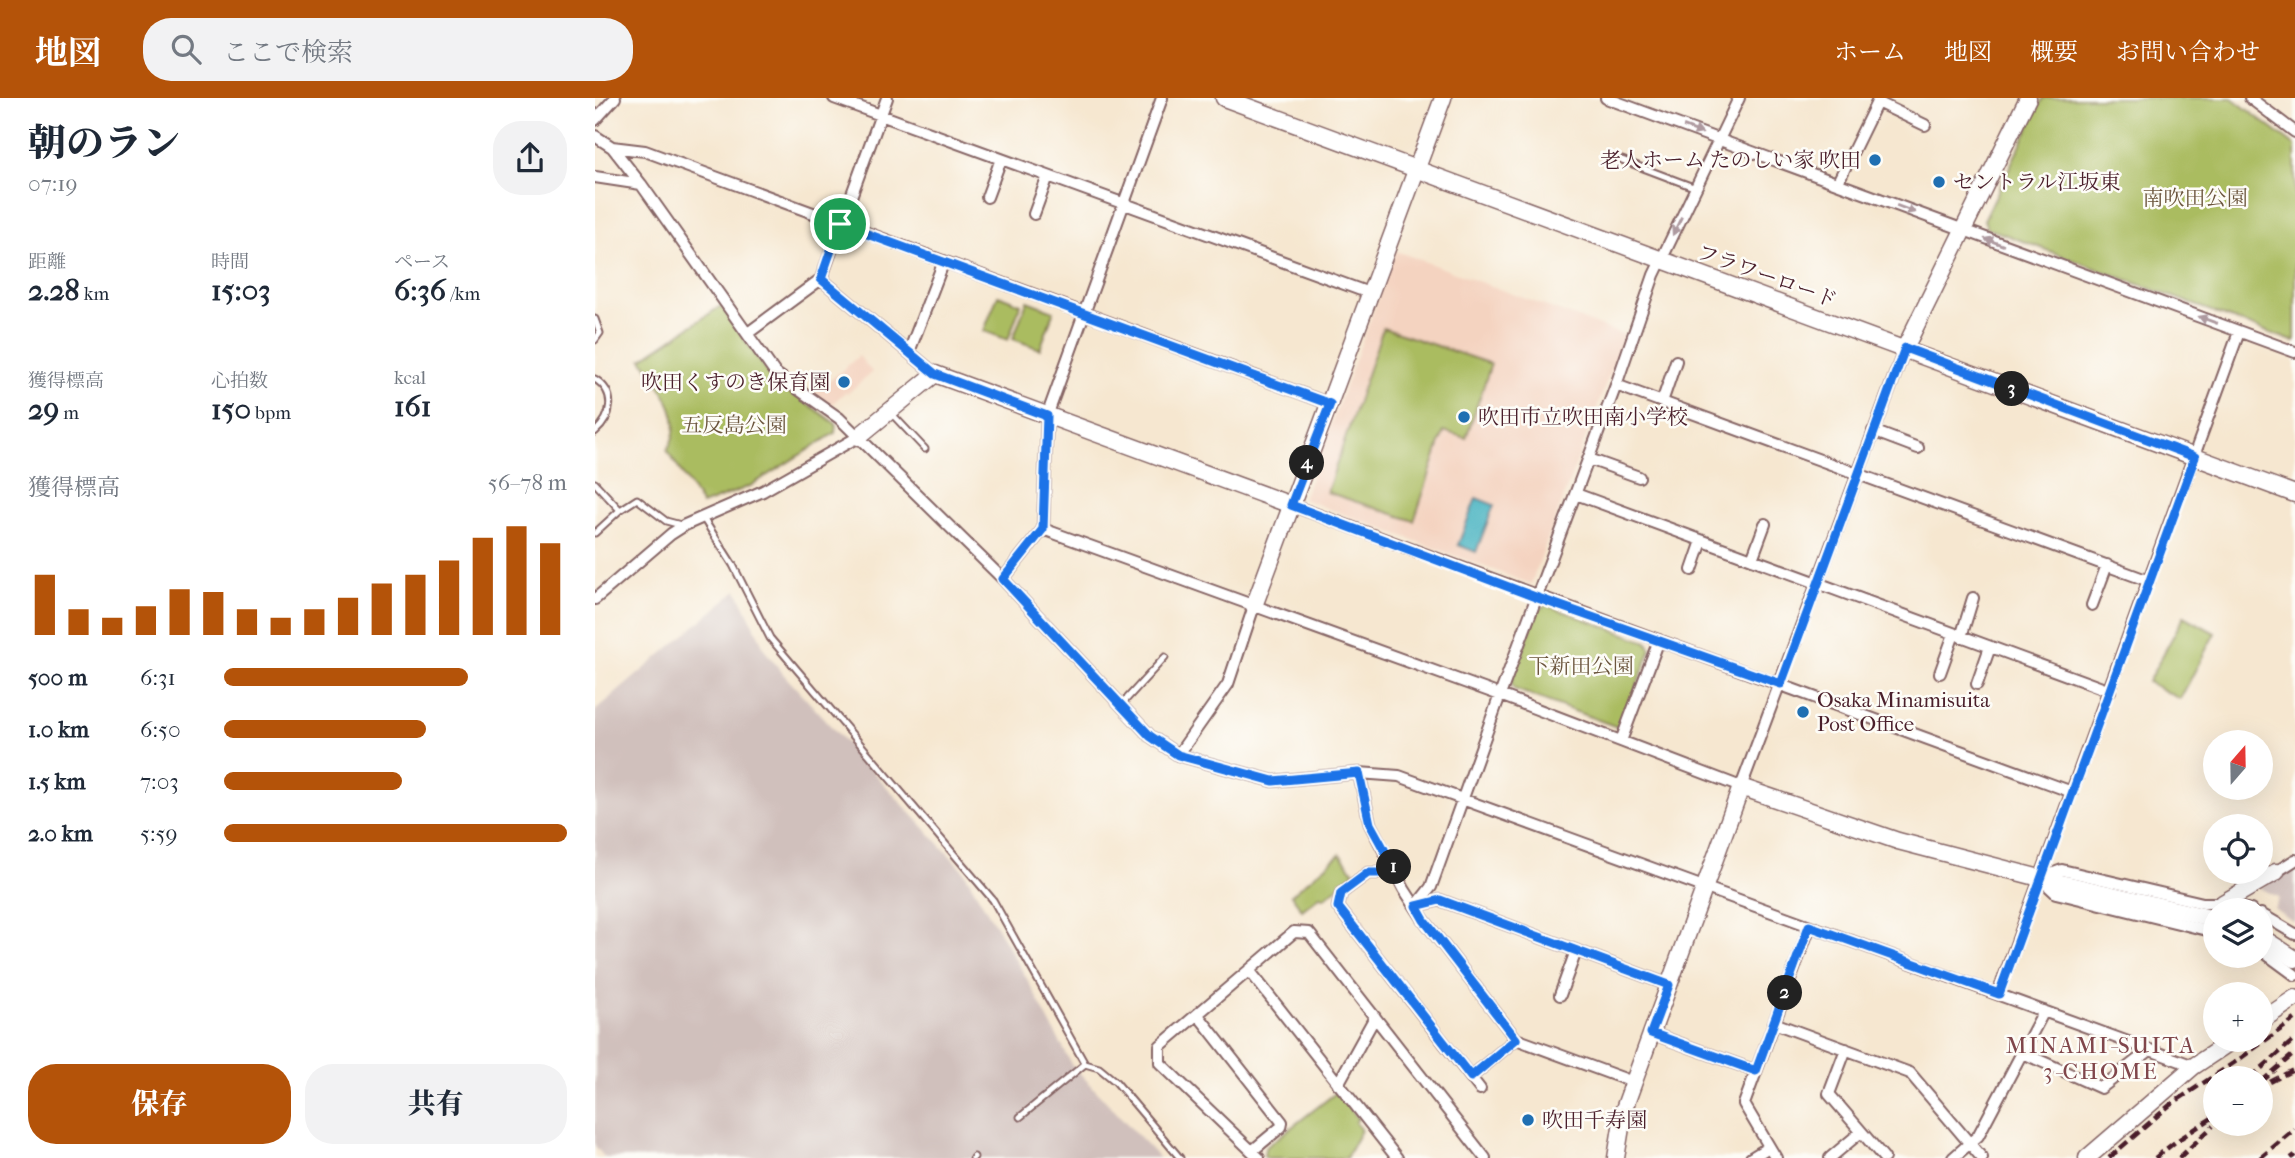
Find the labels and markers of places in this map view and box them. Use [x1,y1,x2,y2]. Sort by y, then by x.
place label: 老人ホーム たのしい家 吹田 [1600,148,1861,172]
marker: 老人ホーム たのしい家 吹田 [1867,152,1883,168]
place label: セントラル江坂東 [1953,170,2120,194]
marker: セントラル江坂東 [1931,174,1947,190]
pin [810,194,870,254]
place label: 吹田くすのき保育園 [641,370,830,394]
pin: 3 [1995,372,2029,406]
marker: 吹田くすのき保育園 [836,374,852,390]
place label: 吹田市立吹田南小学校 [1478,405,1688,429]
marker: 吹田市立吹田南小学校 [1456,409,1472,425]
pin: 4 [1289,446,1325,480]
place label: Osaka Minamisuita Post Office [1817,688,1990,736]
marker: Osaka Minamisuita Post Office [1795,704,1811,720]
pin: 1 [1377,850,1411,884]
pin: 2 [1767,976,1803,1010]
place label: 吹田千寿園 [1542,1108,1647,1132]
marker: 吹田千寿園 [1520,1112,1536,1128]

